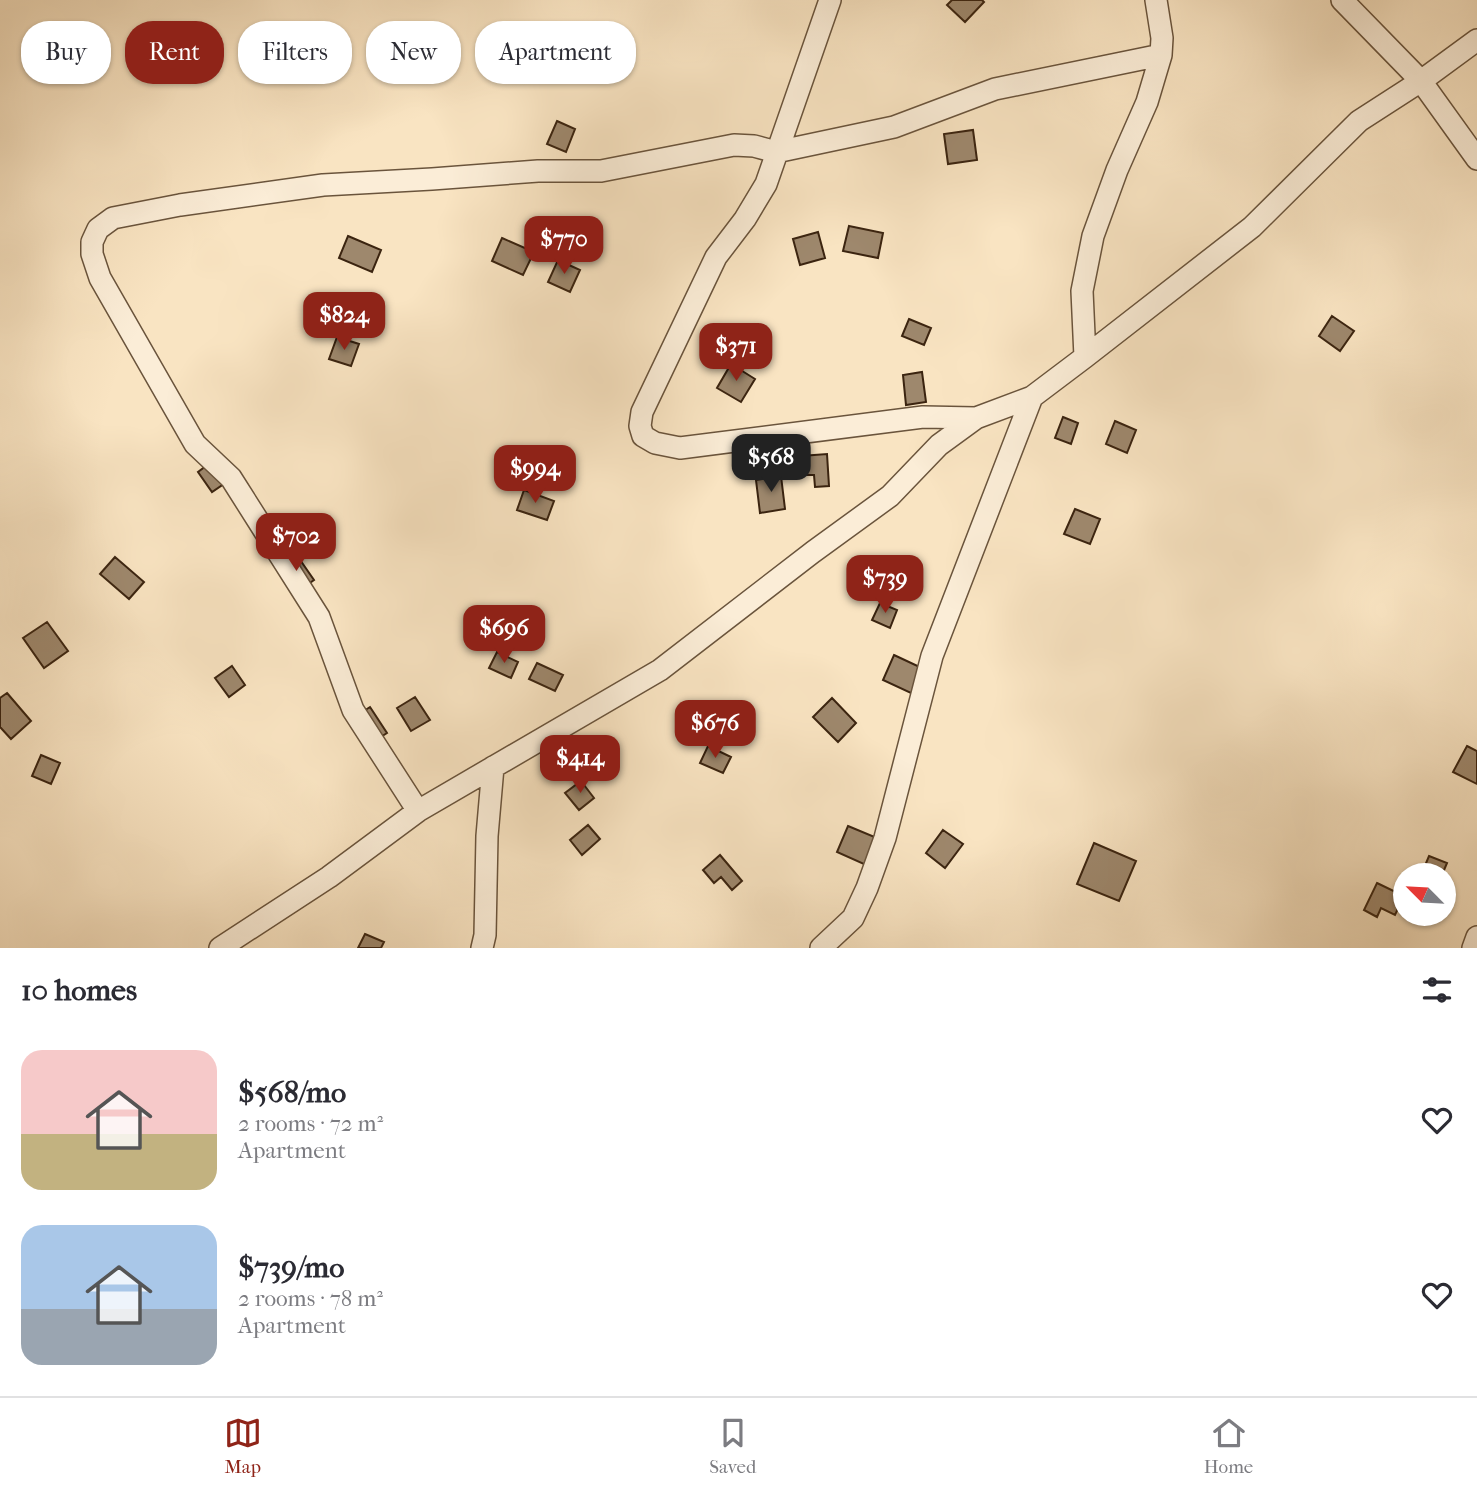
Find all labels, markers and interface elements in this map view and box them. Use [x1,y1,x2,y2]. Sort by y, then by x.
chip: Buy [21,21,111,84]
chip: Rent [125,21,224,84]
chip: Filters [238,21,352,84]
chip: New [366,21,461,84]
chip: Apartment [475,21,636,84]
pin: $770 [523,216,605,276]
text: $770 [540,225,588,252]
pin: $824 [303,292,385,352]
text: $824 [319,301,369,328]
pin: $371 [695,324,777,383]
text: $371 [715,332,757,359]
pin: $568 [730,434,812,494]
text: $568 [748,443,794,470]
pin: $994 [494,446,576,505]
text: $994 [510,454,560,481]
pin: $702 [255,514,337,573]
text: $702 [272,522,320,549]
pin: $739 [844,556,926,615]
text: $739 [862,564,908,591]
pin: $696 [463,606,545,665]
text: $696 [479,614,529,641]
pin: $676 [674,700,756,760]
text: $676 [691,709,739,736]
pin: $414 [539,736,621,795]
text: $414 [556,744,604,771]
north arrow [1393,863,1456,926]
map controls [1393,863,1456,926]
icon: filters [1418,971,1456,1009]
text: 10 homes [21,973,137,1008]
text: $568/mo [238,1075,346,1110]
icon: home [77,1078,161,1162]
icon: heart [1418,1101,1456,1139]
text: 2 rooms · 72 m² [238,1110,383,1137]
text: Apartment [238,1137,346,1164]
text: $739/mo [238,1250,344,1285]
icon: home [77,1253,161,1337]
icon: heart [1418,1276,1456,1314]
text: 2 rooms · 78 m² [238,1285,383,1312]
text: Apartment [238,1312,346,1339]
tab: Map [224,1414,262,1478]
tab: Saved [709,1414,756,1478]
tab: Home [1204,1414,1253,1478]

